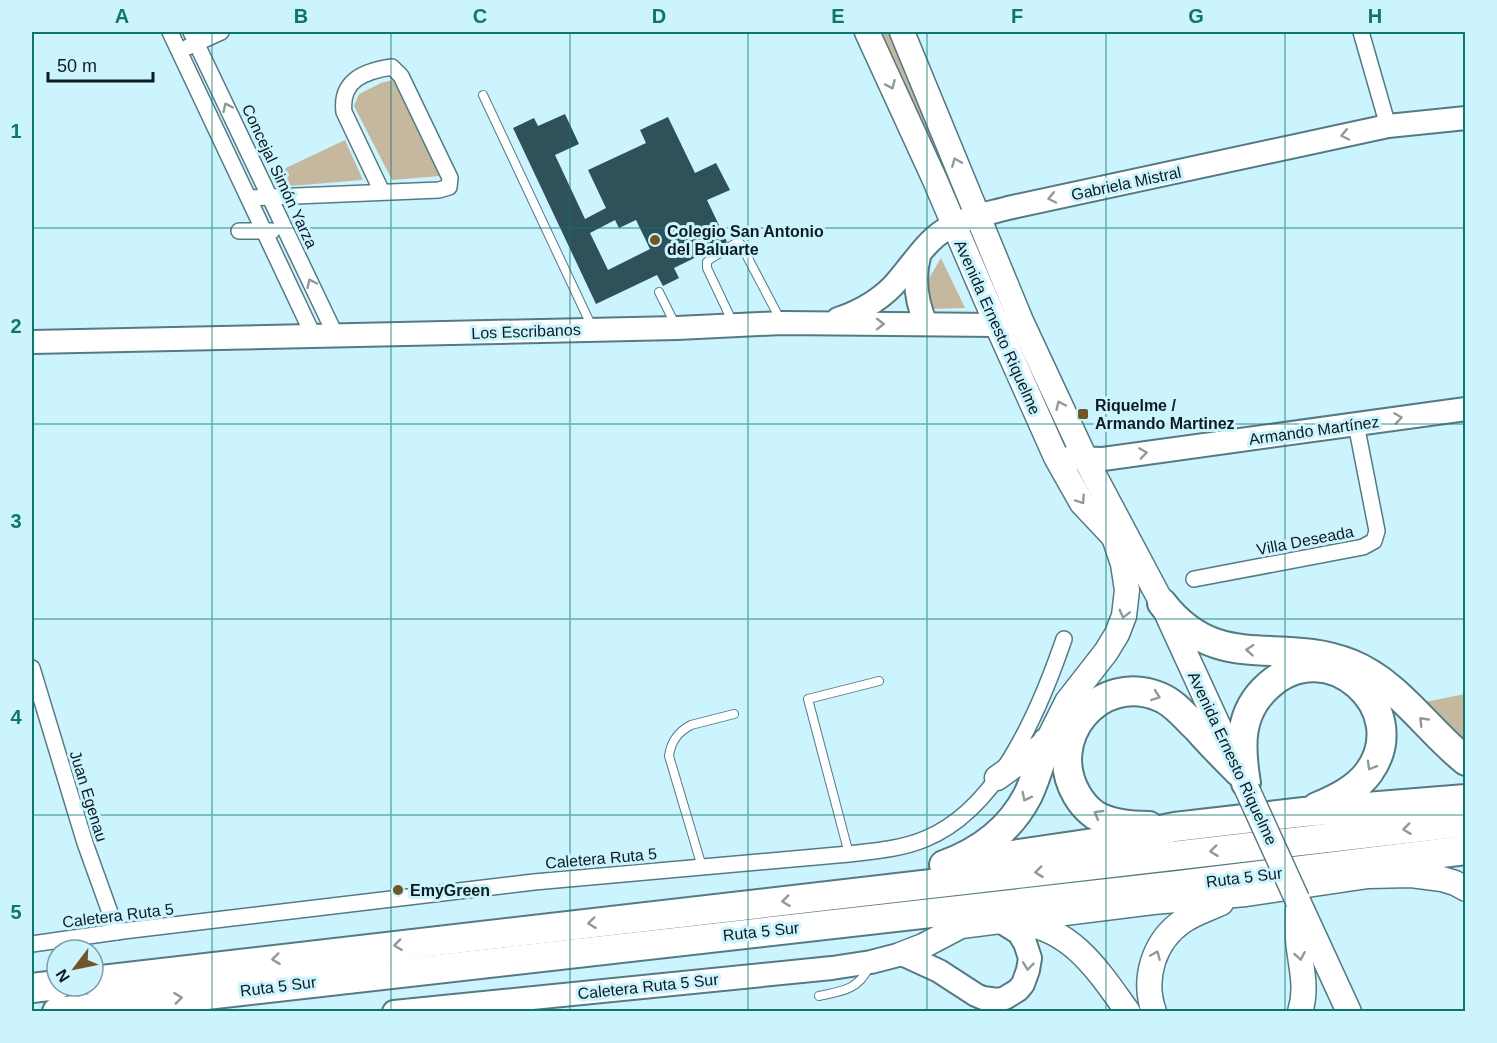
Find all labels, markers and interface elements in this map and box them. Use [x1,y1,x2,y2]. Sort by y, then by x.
text: A [115,5,129,27]
text: B [294,5,308,27]
text: C [473,5,487,27]
text: D [652,5,666,27]
text: E [831,5,845,27]
text: F [1011,5,1023,27]
text: G [1188,5,1204,27]
text: H [1368,5,1382,27]
scale bar [48,45,153,83]
text: 50 m [57,56,97,76]
one-way arrow [884,78,896,89]
street label: Concejal Simón Yarza [239,102,320,251]
one-way arrow [222,103,234,114]
text: 1 [10,120,22,142]
one-way arrow [1341,128,1351,141]
one-way arrow [951,157,963,168]
street label: Gabriela Mistral [1070,164,1183,203]
one-way arrow [1047,191,1057,204]
place label: Colegio San Antonio del Baluarte [667,223,824,258]
marker: Colegio San Antonio del Baluarte [648,233,662,247]
street label: Avenida Ernesto Riquelme [951,237,1044,417]
one-way arrow [306,279,318,290]
text: 2 [10,315,22,337]
one-way arrow [876,317,885,330]
street label: Los Escribanos [471,321,581,342]
place label: Riquelme / Armando Martinez [1095,397,1235,432]
one-way arrow [1055,401,1067,412]
marker: Riquelme / Armando Martinez [1076,407,1090,421]
street label: Armando Martínez [1248,413,1380,448]
one-way arrow [1394,413,1403,425]
one-way arrow [1138,448,1147,460]
one-way arrow [1074,493,1085,504]
text: 3 [10,510,22,532]
street label: Villa Deseada [1255,523,1355,558]
one-way arrow [1118,609,1131,619]
one-way arrow [1245,644,1254,657]
street label: Avenida Ernesto Riquelme [1185,669,1280,848]
one-way arrow [1150,689,1161,702]
text: 4 [10,706,22,728]
one-way arrow [1419,717,1430,727]
street label: Juan Egenau [67,749,110,844]
one-way arrow [1367,760,1379,770]
one-way arrow [1022,790,1033,801]
one-way arrow [1094,810,1104,821]
one-way arrow [1403,822,1412,835]
one-way arrow [1209,844,1218,857]
street label: Caletera Ruta 5 [544,845,658,872]
street label: Ruta 5 Sur [1205,864,1284,891]
one-way arrow [1034,865,1043,877]
place label: EmyGreen [410,882,490,899]
marker: EmyGreen [391,883,405,897]
one-way arrow [781,894,790,907]
street label: Caletera Ruta 5 [61,900,175,931]
text: 5 [10,901,22,923]
one-way arrow [587,917,596,929]
street label: Ruta 5 Sur [722,919,801,944]
north arrow [45,938,105,998]
one-way arrow [393,939,403,951]
one-way arrow [1149,950,1161,961]
one-way arrow [1293,950,1306,960]
one-way arrow [272,953,281,965]
one-way arrow [1022,962,1035,971]
text: N [52,966,73,985]
street label: Caletera Ruta 5 Sur [577,971,720,1002]
street label: Ruta 5 Sur [239,973,318,1000]
one-way arrow [173,992,182,1004]

